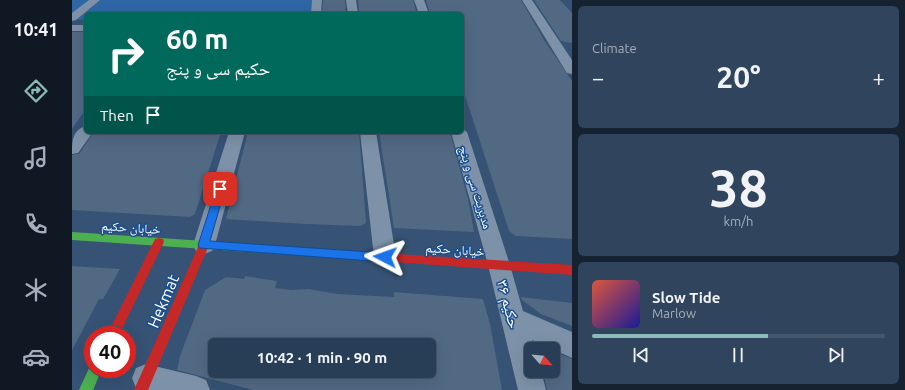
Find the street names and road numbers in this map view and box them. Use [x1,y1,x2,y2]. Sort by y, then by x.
street label: مدیریت سی و پنج [454,144,495,231]
street label: خیابان حکیم [101,218,161,238]
street label: خیابان حکیم [425,240,485,260]
street label: Hekmat [144,271,183,330]
street label: حکیم ۳۶ [492,278,524,331]

